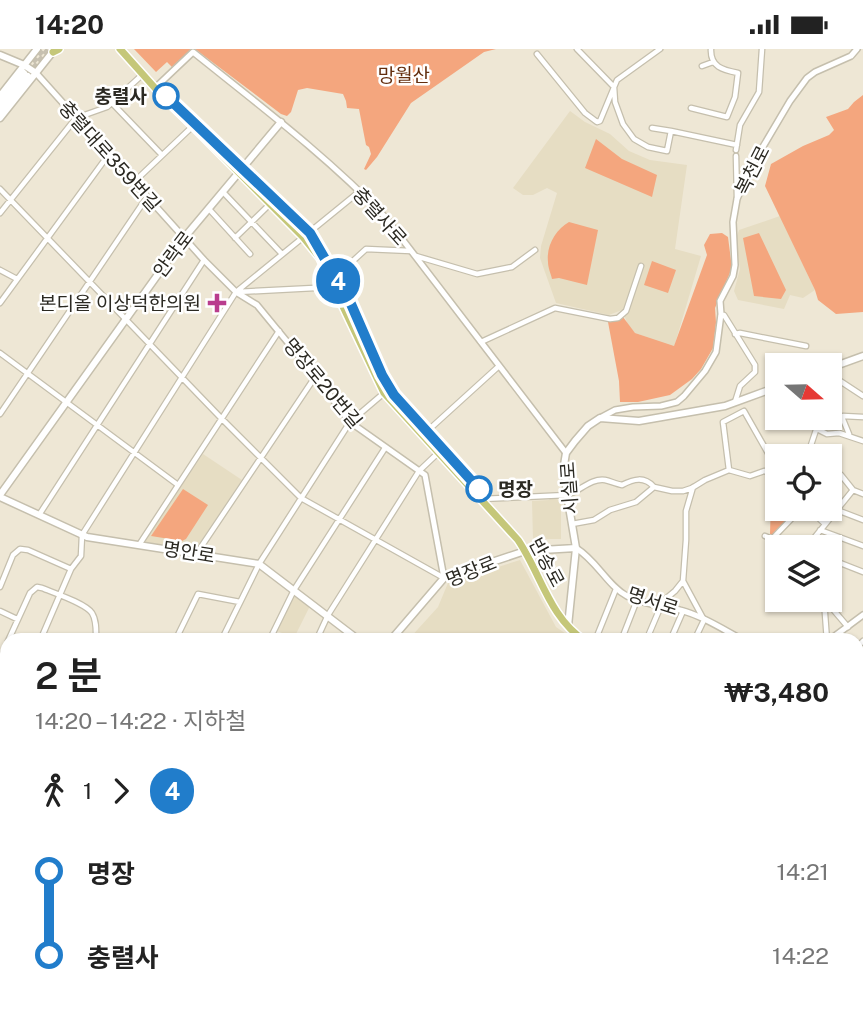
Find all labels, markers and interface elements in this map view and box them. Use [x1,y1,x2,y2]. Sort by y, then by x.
text: 14:20 [35,9,104,40]
park label: 망월산 [378,64,430,86]
marker: 충렬사 [153,83,179,109]
place label: 충렬사 [95,85,148,107]
street label: 충렬대로359번길 [55,96,165,216]
street label: 복천로 [730,142,774,198]
street label: 충렬사로 [348,183,412,249]
street label: 안락로 [148,226,198,282]
line badge: 4 [315,258,361,304]
text: 4 [330,267,346,295]
place label: 본디올 이상덕한의원 [39,292,201,314]
marker: 본디올 이상덕한의원 [207,293,227,313]
street label: 명장로20번길 [279,334,367,432]
north arrow [765,353,842,431]
map controls [765,353,842,612]
button: locate [765,444,842,521]
street label: 시실로 [556,461,582,515]
marker: 명장 [466,476,492,502]
place label: 명장 [498,478,533,500]
street label: 반송로 [525,534,569,590]
button: layers [765,535,842,612]
street label: 명안로 [161,537,217,567]
street label: 명장로 [443,551,499,591]
street label: 명서로 [625,582,681,620]
text: 2 분 [35,653,102,698]
text: ₩3,480 [724,677,829,708]
text: 14:20 – 14:22 · 지하철 [35,707,247,734]
icon: walk [35,772,73,810]
icon: forward [102,772,140,810]
text: 1 [83,777,92,804]
text: 4 [164,777,180,805]
text: 명장 [87,858,135,889]
text: 14:21 [776,858,829,885]
text: 충렬사 [87,942,159,973]
text: 14:22 [772,942,829,969]

